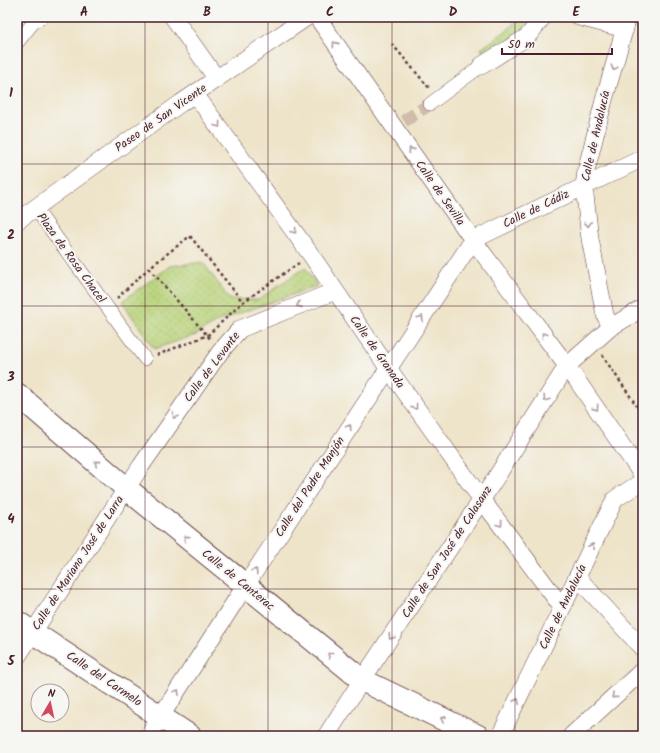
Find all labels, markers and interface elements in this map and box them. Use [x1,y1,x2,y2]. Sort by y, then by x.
text: A [80,2,88,23]
text: B [203,2,211,23]
text: C [326,2,334,23]
text: D [449,2,458,23]
text: E [572,2,580,23]
scale bar [502,30,612,56]
text: 50 m [508,35,535,54]
one-way arrow [332,41,340,48]
one-way arrow [610,64,619,71]
street label: Paseo de San Vicente [111,79,211,157]
text: 1 [9,83,13,104]
street label: Calle de Andalucía [576,88,616,183]
one-way arrow [213,121,220,128]
one-way arrow [408,147,416,154]
street label: Calle de Sevilla [410,156,470,230]
street label: Calle de Cádiz [499,185,573,233]
street label: Plaza de Rosa Chacel [32,209,110,307]
one-way arrow [583,221,592,227]
text: 2 [7,225,15,246]
one-way arrow [289,227,297,234]
one-way arrow [295,301,302,309]
street label: Calle de Granada [345,311,410,393]
one-way arrow [416,315,424,322]
street label: Calle de Levante [179,327,245,406]
one-way arrow [541,332,549,339]
text: 3 [6,367,15,388]
one-way arrow [544,395,551,402]
one-way arrow [410,403,418,410]
one-way arrow [591,404,598,411]
one-way arrow [172,412,180,419]
one-way arrow [344,424,352,431]
street label: Calle del Padre Manjón [270,433,350,541]
one-way arrow [94,460,101,467]
street label: Calle de San José de Calasanz [397,482,497,622]
street label: Calle de Mariano José de Larra [27,491,129,634]
text: 4 [7,509,15,530]
one-way arrow [495,519,502,526]
one-way arrow [184,535,191,542]
one-way arrow [587,543,595,551]
street label: Calle de Canterac [197,545,279,615]
street label: Calle de Andalucía [534,561,592,653]
one-way arrow [250,568,257,575]
one-way arrow [388,633,396,640]
street label: Calle del Carmelo [62,646,146,712]
text: 5 [7,651,16,672]
one-way arrow [328,653,335,660]
north arrow [30,683,70,723]
text: N [47,685,56,704]
one-way arrow [172,689,180,696]
one-way arrow [611,692,619,699]
one-way arrow [512,698,520,705]
one-way arrow [439,716,447,724]

